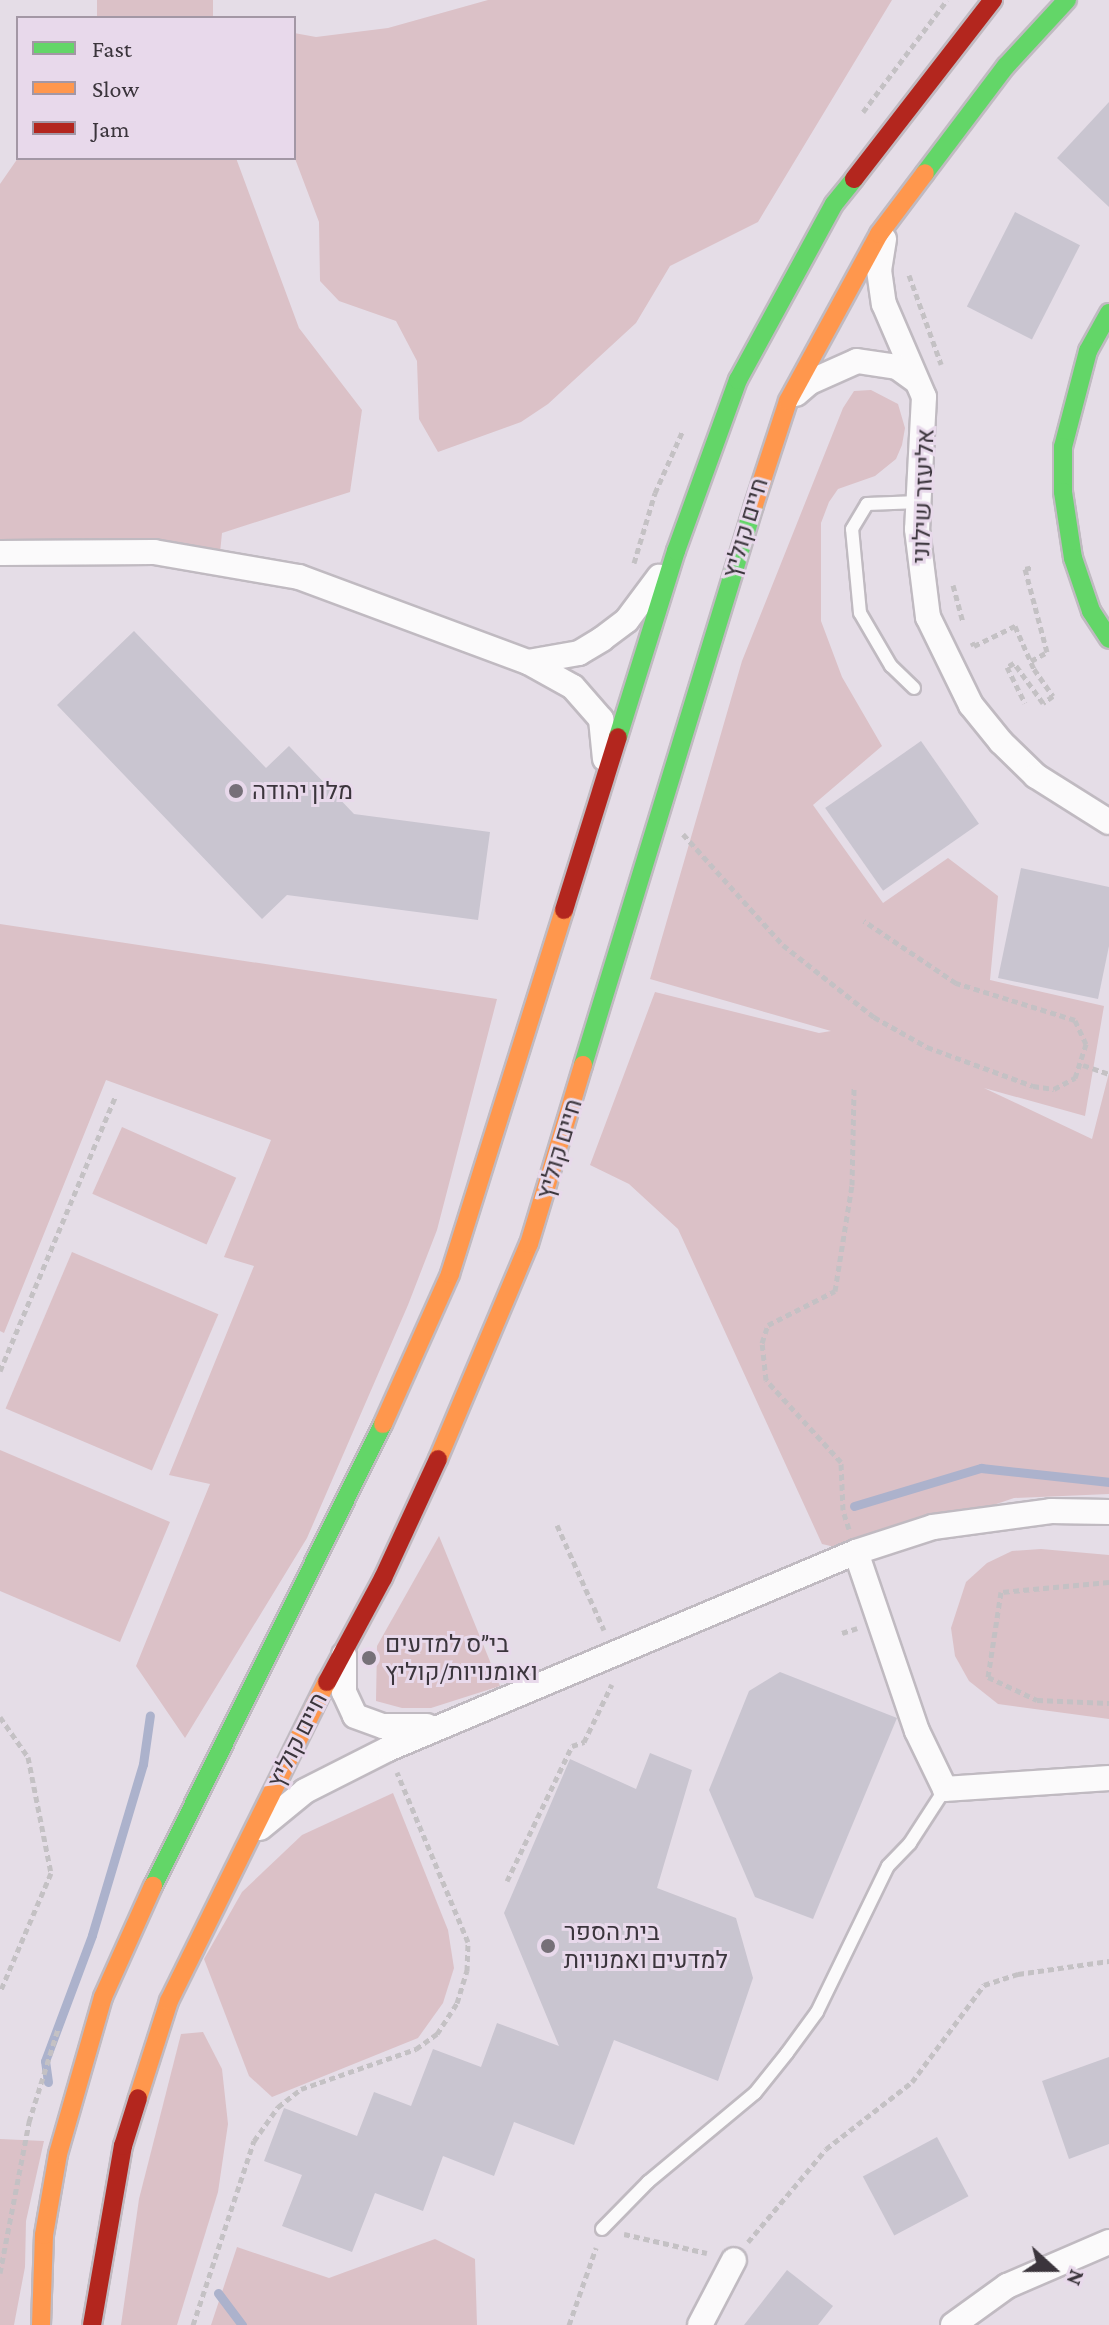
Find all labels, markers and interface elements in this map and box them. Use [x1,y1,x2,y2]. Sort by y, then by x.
legend [16,16,296,160]
text: Fast [92,35,132,62]
text: Slow [92,75,139,102]
text: Jam [92,115,130,142]
street label: אליעזר שילוני [906,428,940,564]
street label: חיים קוליץ [716,474,774,582]
place label: מלון יהודה [252,777,353,805]
marker: מלון יהודה [227,782,245,800]
street label: חיים קוליץ [530,1095,588,1203]
place label: בי״ס למדעים ואומנויות/קוליץ [385,1630,538,1686]
marker: בי״ס למדעים ואומנויות/קוליץ [360,1649,378,1667]
street label: חיים קוליץ [261,1687,333,1793]
place label: בית הספר למדעים ואמנויות [564,1918,728,1974]
marker: בית הספר למדעים ואמנויות [539,1937,557,1955]
north arrow [1013,2229,1093,2309]
text: N [1062,2266,1090,2289]

